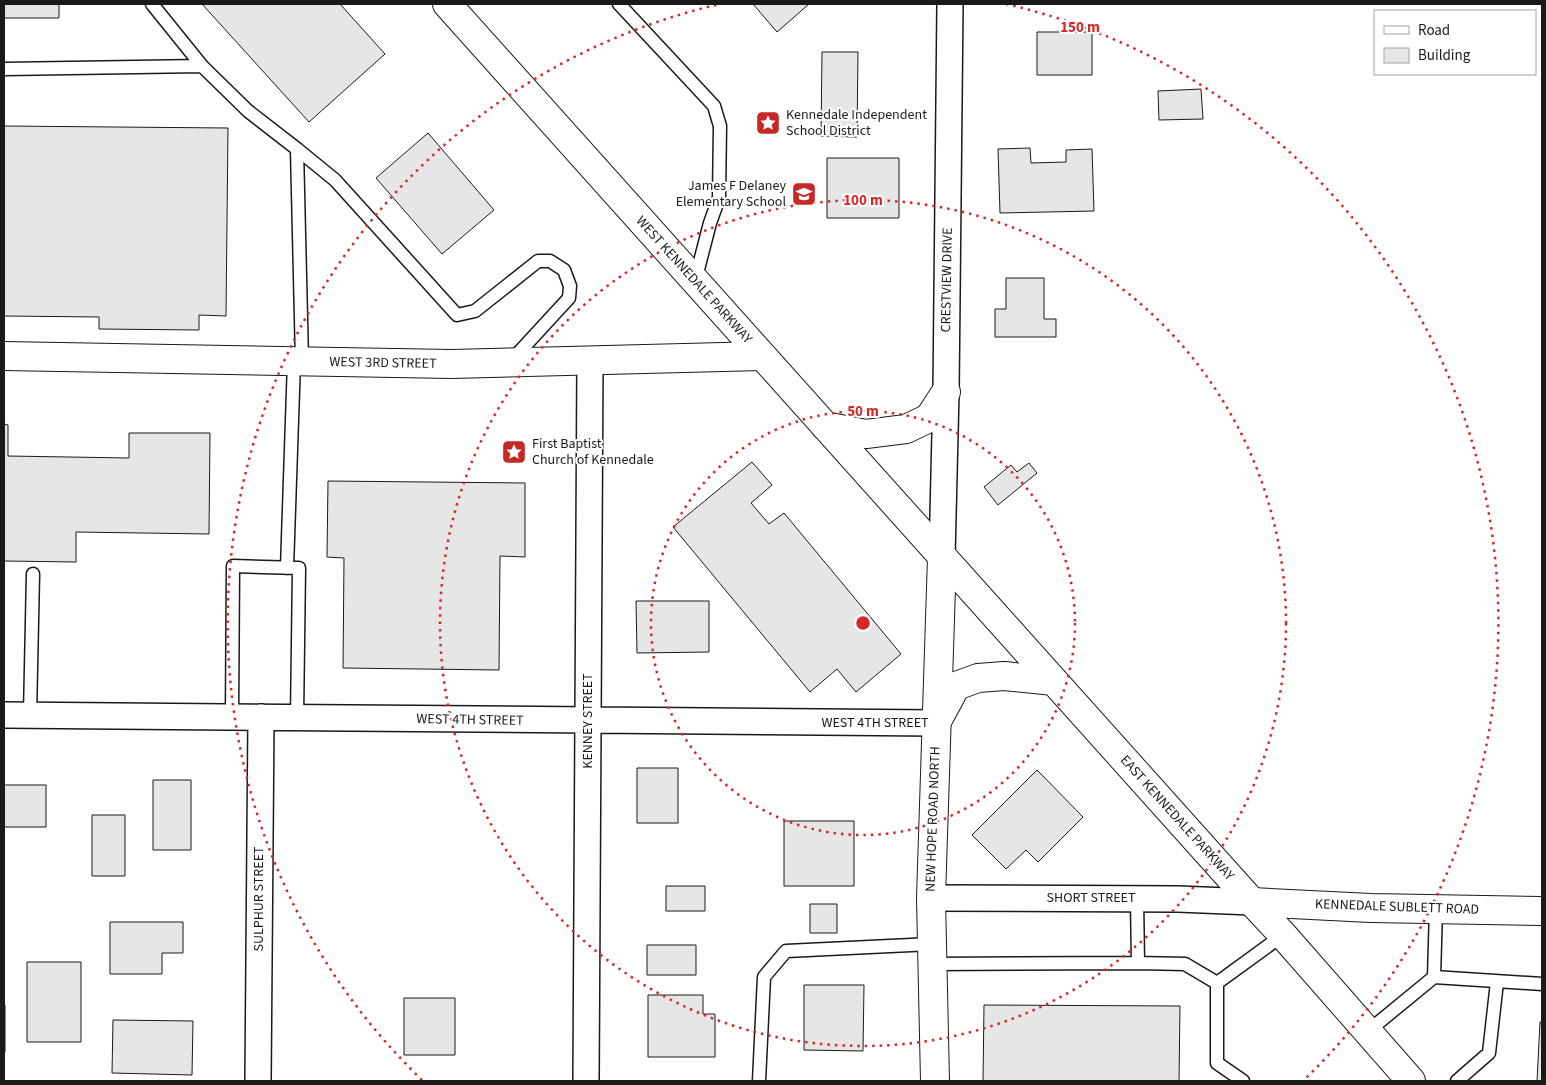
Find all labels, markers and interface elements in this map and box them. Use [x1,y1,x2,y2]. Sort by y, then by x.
legend [1374,10,1536,75]
text: 150 m [1060,17,1100,38]
text: Road [1418,20,1450,41]
text: Building [1418,45,1471,66]
place label: Kennedale Independent School District [786,105,927,141]
place icon: Kennedale Independent School District [755,110,781,136]
place label: James F Delaney Elementary School [676,176,786,212]
school or university icon: James F Delaney Elementary School [791,181,817,207]
text: 100 m [843,190,883,211]
street label: WEST KENNEDALE PARKWAY [631,212,757,349]
street label: CRESTVIEW DRIVE [936,227,958,333]
street label: WEST 3RD STREET [329,352,437,374]
text: 50 m [847,401,879,422]
place label: First Baptist Church of Kennedale [532,434,654,470]
place icon: First Baptist Church of Kennedale [501,439,527,465]
centre of rings [854,614,872,632]
street label: KENNEY STREET [578,673,598,769]
street label: WEST 4TH STREET [416,709,524,731]
street label: WEST 4TH STREET [821,713,929,733]
street label: NEW HOPE ROAD NORTH [920,746,946,892]
street label: EAST KENNEDALE PARKWAY [1115,751,1239,885]
street label: SULPHUR STREET [249,846,269,952]
street label: SHORT STREET [1047,888,1136,908]
street label: KENNEDALE SUBLETT ROAD [1315,894,1479,920]

